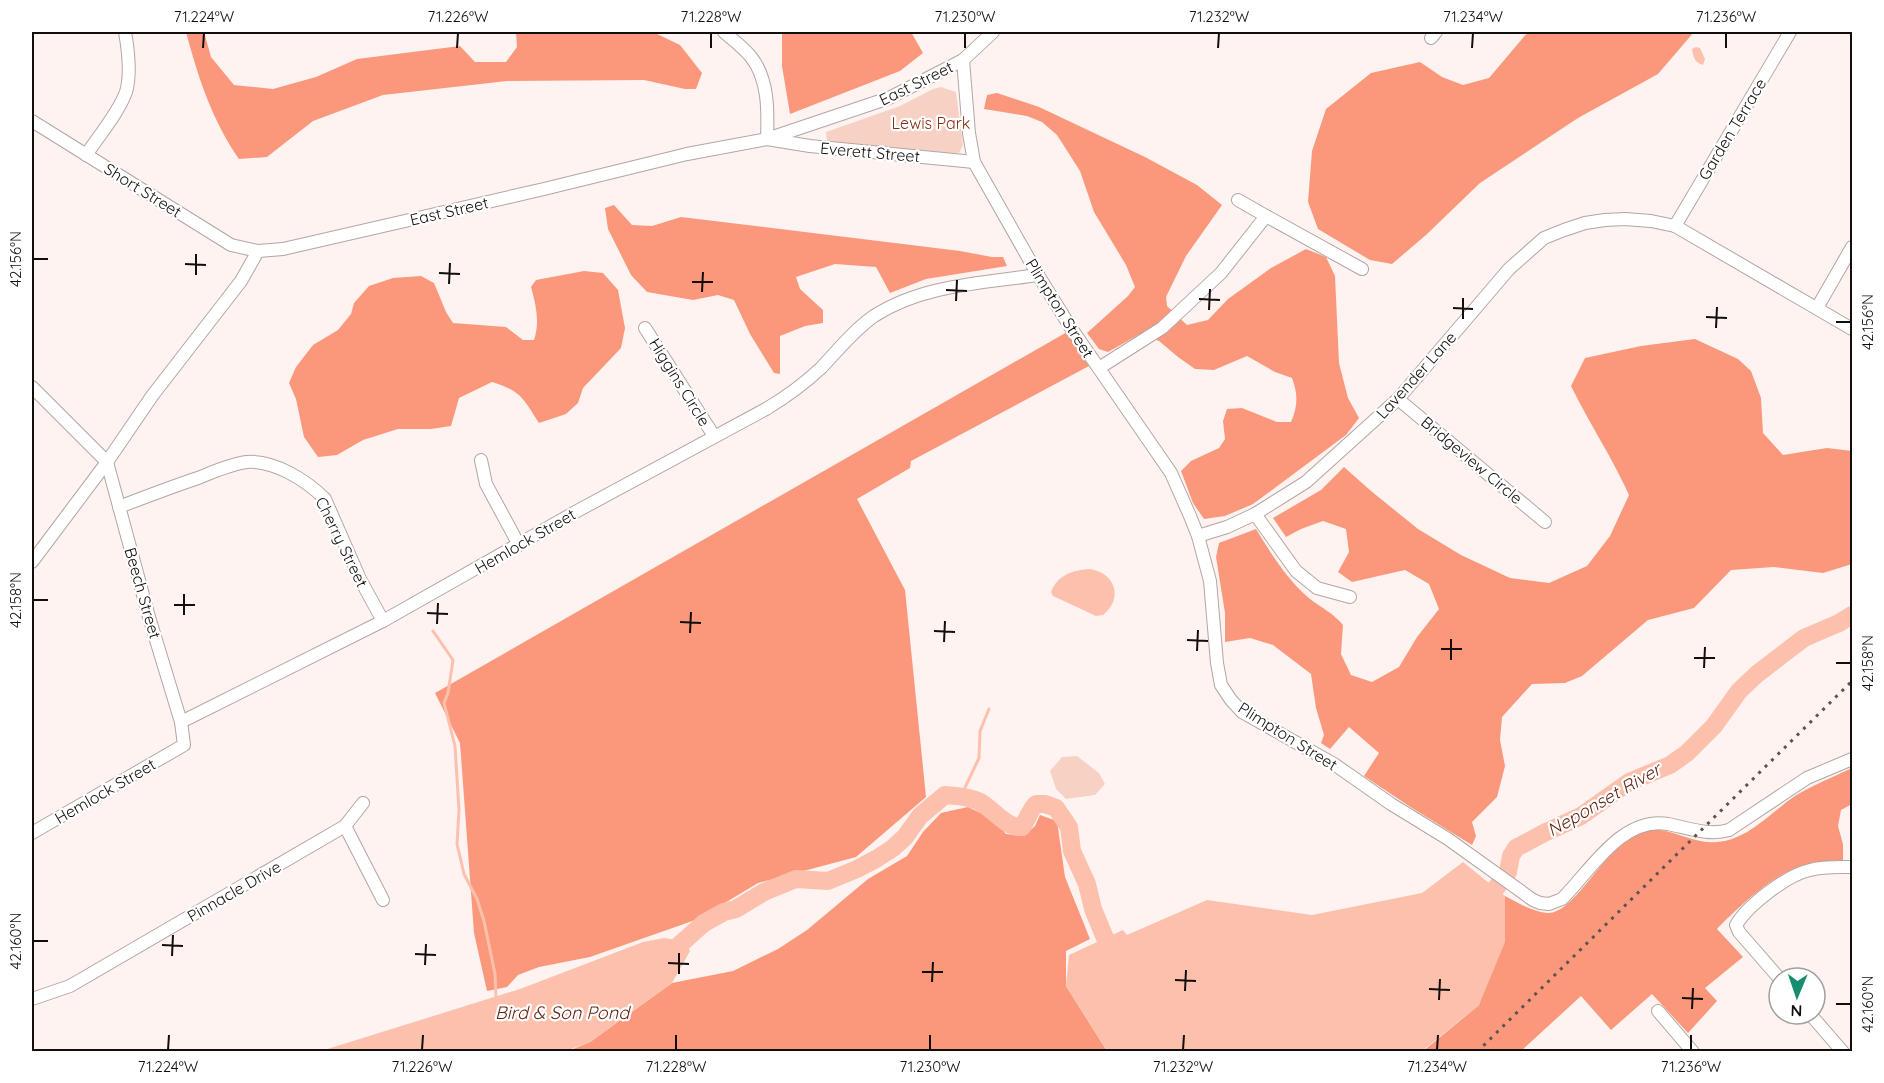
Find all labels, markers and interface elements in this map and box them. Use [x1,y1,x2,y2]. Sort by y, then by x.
text: 71.224°W [174,7,235,26]
text: 71.226°W [428,7,489,26]
text: 71.228°W [681,7,742,26]
text: 71.230°W [934,7,996,26]
text: 71.232°W [1189,7,1250,26]
text: 71.234°W [1443,7,1504,26]
text: 71.236°W [1696,7,1757,26]
street label: East Street [876,57,956,109]
street label: Garden Terrace [1694,75,1770,183]
park label: Lewis Park [892,113,970,133]
street label: Everett Street [819,138,921,166]
street label: Short Street [101,158,185,222]
street label: East Street [408,192,490,230]
text: 42.156°N [6,231,25,287]
street label: Plimpton Street [1022,255,1098,361]
text: 42.156°N [1858,294,1877,350]
street label: Lavender Lane [1372,327,1460,423]
street label: Higgins Circle [645,334,715,430]
street label: Bridgeview Circle [1417,412,1527,508]
street label: Cherry Street [312,494,372,590]
street label: Hemlock Street [471,504,579,578]
street label: Beech Street [120,545,166,641]
text: 42.158°N [6,572,25,628]
text: 42.158°N [1858,635,1877,691]
street label: Plimpton Street [1235,698,1341,774]
street label: Hemlock Street [51,754,159,828]
water label: Neponset River [1543,757,1667,841]
street label: Pinnacle Drive [184,856,284,926]
text: 42.160°N [6,913,25,969]
north arrow [1767,966,1827,1026]
text: 42.160°N [1858,976,1877,1032]
water label: Bird & Son Pond [495,1001,631,1024]
text: N [1790,1001,1803,1021]
text: 71.224°W [138,1057,199,1076]
text: 71.226°W [392,1057,453,1076]
text: 71.228°W [646,1057,707,1076]
text: 71.230°W [899,1057,961,1076]
text: 71.232°W [1153,1057,1214,1076]
text: 71.234°W [1407,1057,1468,1076]
text: 71.236°W [1661,1057,1722,1076]

